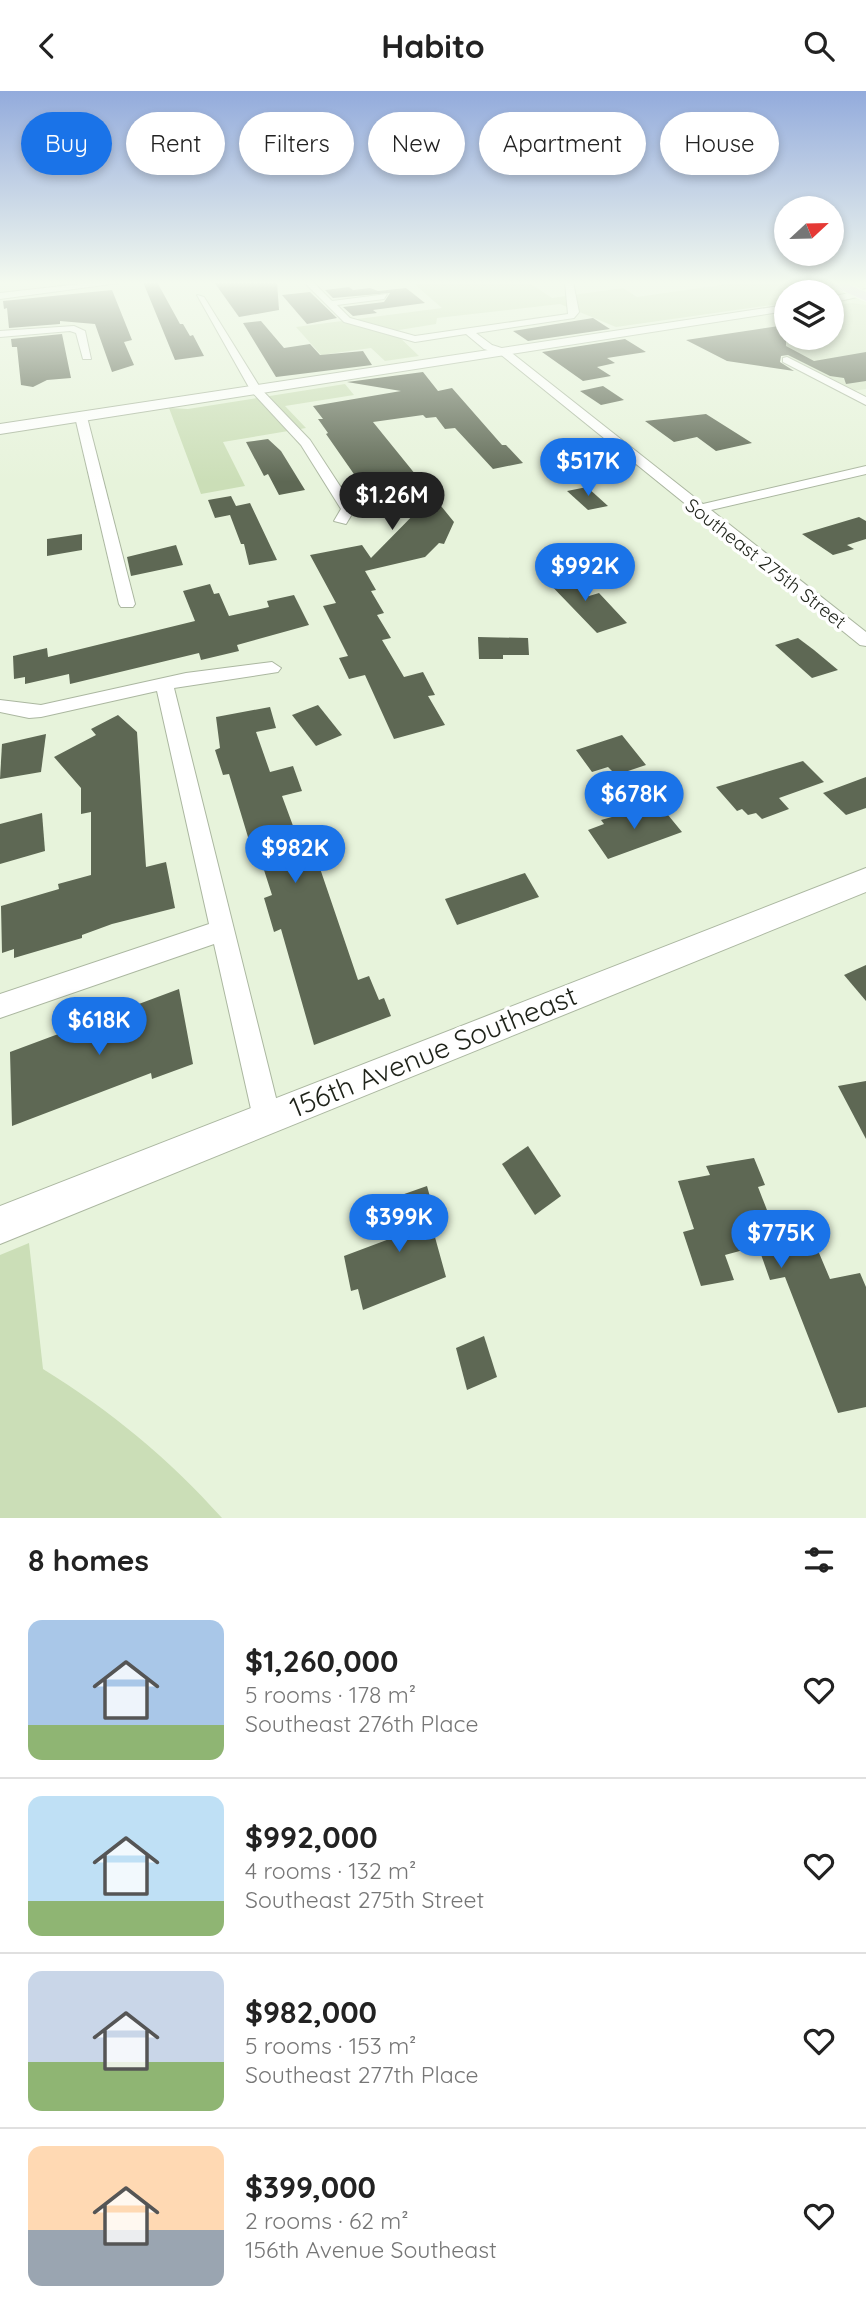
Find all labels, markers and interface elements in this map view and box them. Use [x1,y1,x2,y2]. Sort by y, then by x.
text: Habito [381,26,485,66]
icon: back [28,27,66,65]
icon: search [800,27,838,65]
chip: Buy [21,112,112,175]
chip: Rent [126,112,225,175]
chip: Filters [239,112,354,175]
chip: New [368,112,465,175]
chip: Apartment [479,112,646,175]
chip: House [660,112,779,175]
north arrow [774,196,844,266]
map controls [774,196,844,350]
button: layers [774,280,844,350]
pin: $517K [539,439,637,498]
text: $517K [556,446,620,475]
pin: $1.26M [335,473,449,532]
text: $1.26M [355,480,429,509]
street label: Southeast 275th Street [681,493,851,633]
pin: $992K [536,543,634,603]
text: $992K [551,551,619,580]
pin: $678K [585,771,683,831]
text: $678K [601,779,667,808]
pin: $982K [246,825,344,885]
text: $982K [261,833,329,862]
street label: 156th Avenue Southeast [284,977,582,1125]
pin: $618K [50,997,148,1057]
text: $618K [68,1005,130,1034]
pin: $399K [350,1195,448,1254]
text: $399K [365,1202,433,1231]
pin: $775K [732,1211,830,1270]
text: $775K [747,1218,815,1247]
text: 8 homes [28,1541,149,1579]
icon: filters [800,1541,838,1579]
text: $1,260,000 [245,1642,398,1680]
icon: home [84,1648,168,1732]
icon: heart [800,1671,838,1709]
text: 5 rooms · 178 m² [245,1680,416,1709]
text: Southeast 276th Place [245,1709,478,1738]
text: $992,000 [245,1818,378,1856]
icon: home [84,1824,168,1908]
icon: heart [800,1847,838,1885]
text: 4 rooms · 132 m² [245,1856,416,1885]
text: Southeast 275th Street [245,1885,484,1914]
text: $982,000 [245,1993,377,2031]
icon: home [84,1999,168,2083]
icon: heart [800,2022,838,2060]
text: 5 rooms · 153 m² [245,2031,416,2060]
text: Southeast 277th Place [245,2060,479,2089]
text: $399,000 [245,2168,376,2206]
icon: home [84,2174,168,2258]
icon: heart [800,2197,838,2235]
text: 2 rooms · 62 m² [245,2206,409,2235]
text: 156th Avenue Southeast [245,2235,497,2264]

